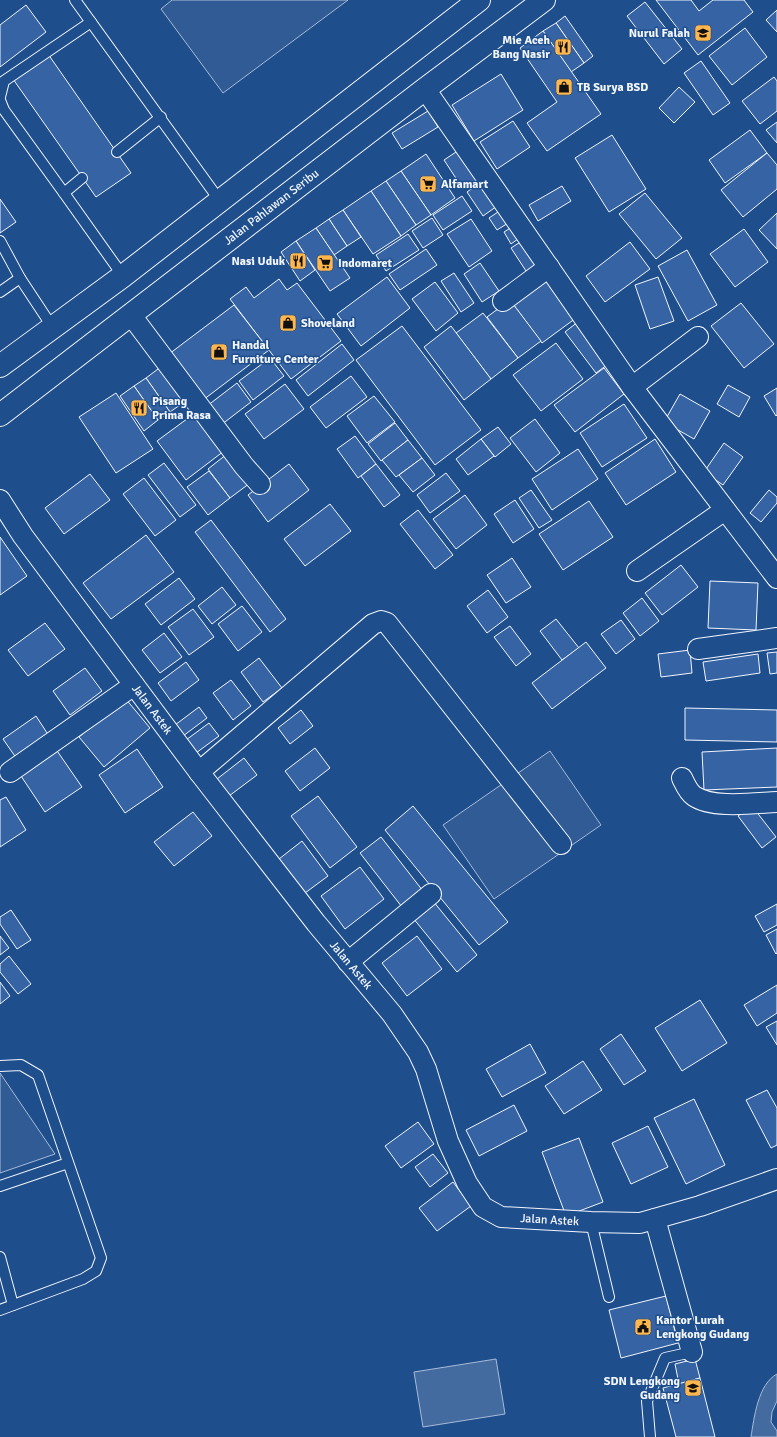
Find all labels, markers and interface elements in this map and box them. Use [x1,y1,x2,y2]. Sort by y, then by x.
school or university icon: Nurul Falah [693,23,713,43]
place label: Nurul Falah [629,26,690,41]
place label: Mie Aceh Bang Nasir [493,33,550,62]
restaurant icon: Mie Aceh Bang Nasir [553,37,573,57]
shop icon: TB Surya BSD [554,77,574,97]
place label: TB Surya BSD [577,80,648,95]
street label: Jalan Pahlawan Seribu [221,166,322,249]
supermarket icon: Alfamart [418,174,438,194]
place label: Alfamart [441,177,489,192]
restaurant icon: Nasi Uduk [288,251,308,271]
supermarket icon: Indomaret [315,253,335,273]
place label: Nasi Uduk [232,254,286,269]
place label: Indomaret [338,256,392,271]
shop icon: Shoveland [278,313,298,333]
place label: Shoveland [301,316,355,331]
place label: Handal Furniture Center [232,338,319,367]
shop icon: Handal Furniture Center [209,342,229,362]
place label: Pisang Prima Rasa [152,394,211,423]
restaurant icon: Pisang Prima Rasa [129,398,149,418]
street label: Jalan Astek [128,682,175,738]
street label: Jalan Astek [326,938,375,993]
street label: Jalan Astek [520,1211,579,1229]
place label: Kantor Lurah Lengkong Gudang [656,1313,750,1342]
public building icon: Kantor Lurah Lengkong Gudang [633,1317,653,1337]
place label: SDN Lengkong Gudang [604,1374,681,1403]
school or university icon: SDN Lengkong Gudang [683,1378,703,1398]

